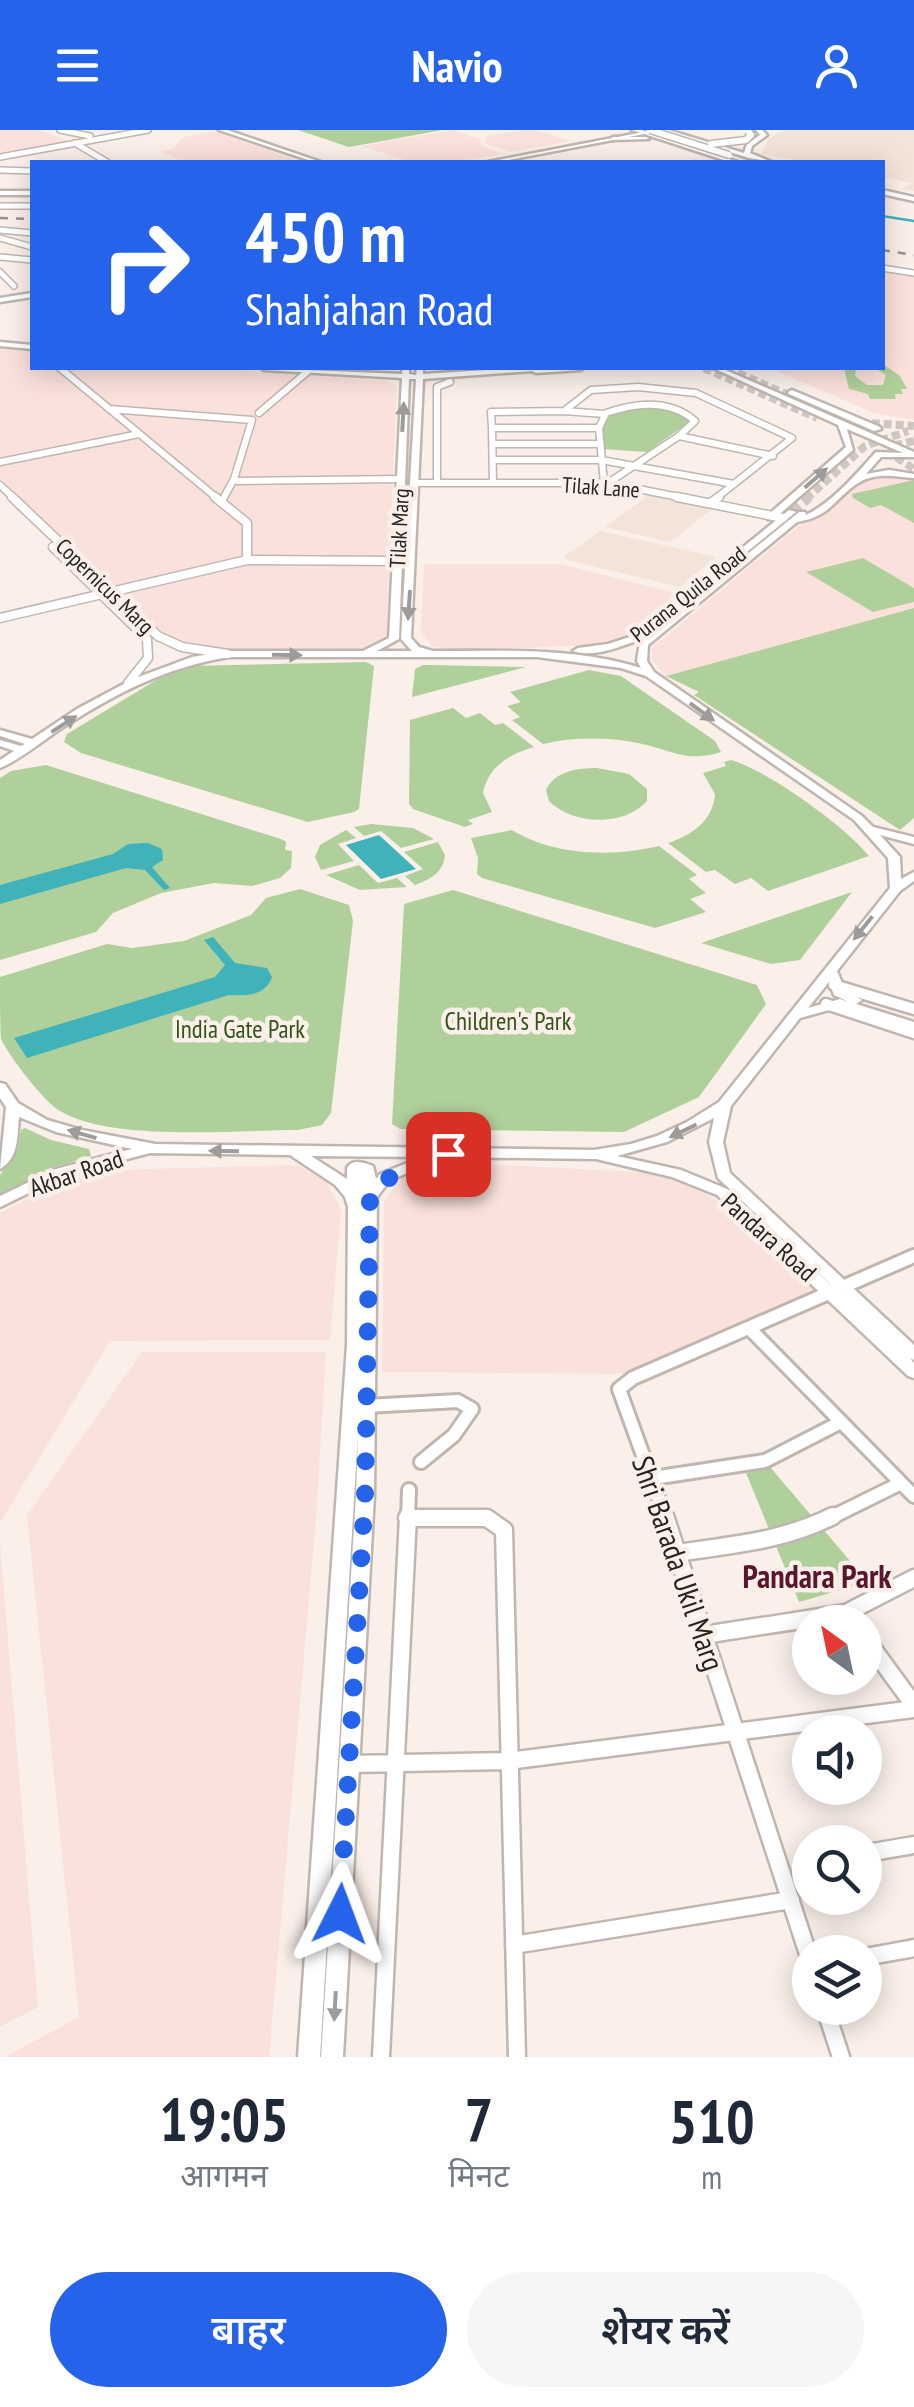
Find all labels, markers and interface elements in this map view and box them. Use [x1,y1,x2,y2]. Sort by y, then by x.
text: Navio [412,36,503,94]
icon: menu [50,38,105,93]
icon: person [809,38,864,93]
text: 450 m [245,191,406,281]
icon: right [80,200,210,330]
text: Shahjahan Road [245,279,493,337]
one-way arrow [396,401,412,433]
one-way arrow [803,467,828,489]
street label: Tilak Lane [561,470,641,504]
street label: Tilak Marg [383,488,415,568]
street label: Copernicus Marg [50,532,160,640]
street label: Purana Quila Road [624,540,752,648]
one-way arrow [401,589,417,621]
one-way arrow [272,647,304,663]
one-way arrow [689,701,715,721]
one-way arrow [50,715,78,733]
one-way arrow [853,916,874,941]
park label: Children's Park [445,1005,572,1037]
park label: India Gate Park [175,1013,305,1045]
pin [406,1112,491,1197]
one-way arrow [668,1122,697,1139]
one-way arrow [66,1126,97,1141]
icon: arrive [421,1127,476,1182]
street label: Akbar Road [25,1142,127,1204]
one-way arrow [207,1142,239,1158]
street label: Pandara Road [715,1186,823,1288]
street label: Shri Barada Ukil Marg [624,1451,734,1675]
district label: Pandara Park [742,1555,892,1597]
north arrow [792,1605,882,1695]
map controls [792,1605,882,2025]
button: sound [792,1715,882,1805]
button: search [792,1825,882,1915]
position arrow [288,1862,392,1966]
button: layers [792,1935,882,2025]
one-way arrow [327,1991,343,2023]
text: 19:05 [159,2080,289,2158]
text: 7 [465,2080,493,2158]
text: 510 [669,2082,755,2160]
text: आगमन [180,2154,268,2196]
text: मिनट [448,2154,510,2196]
text: m [701,2156,722,2198]
button: बाहर [50,2272,447,2387]
button: शेयर करें [467,2272,864,2387]

